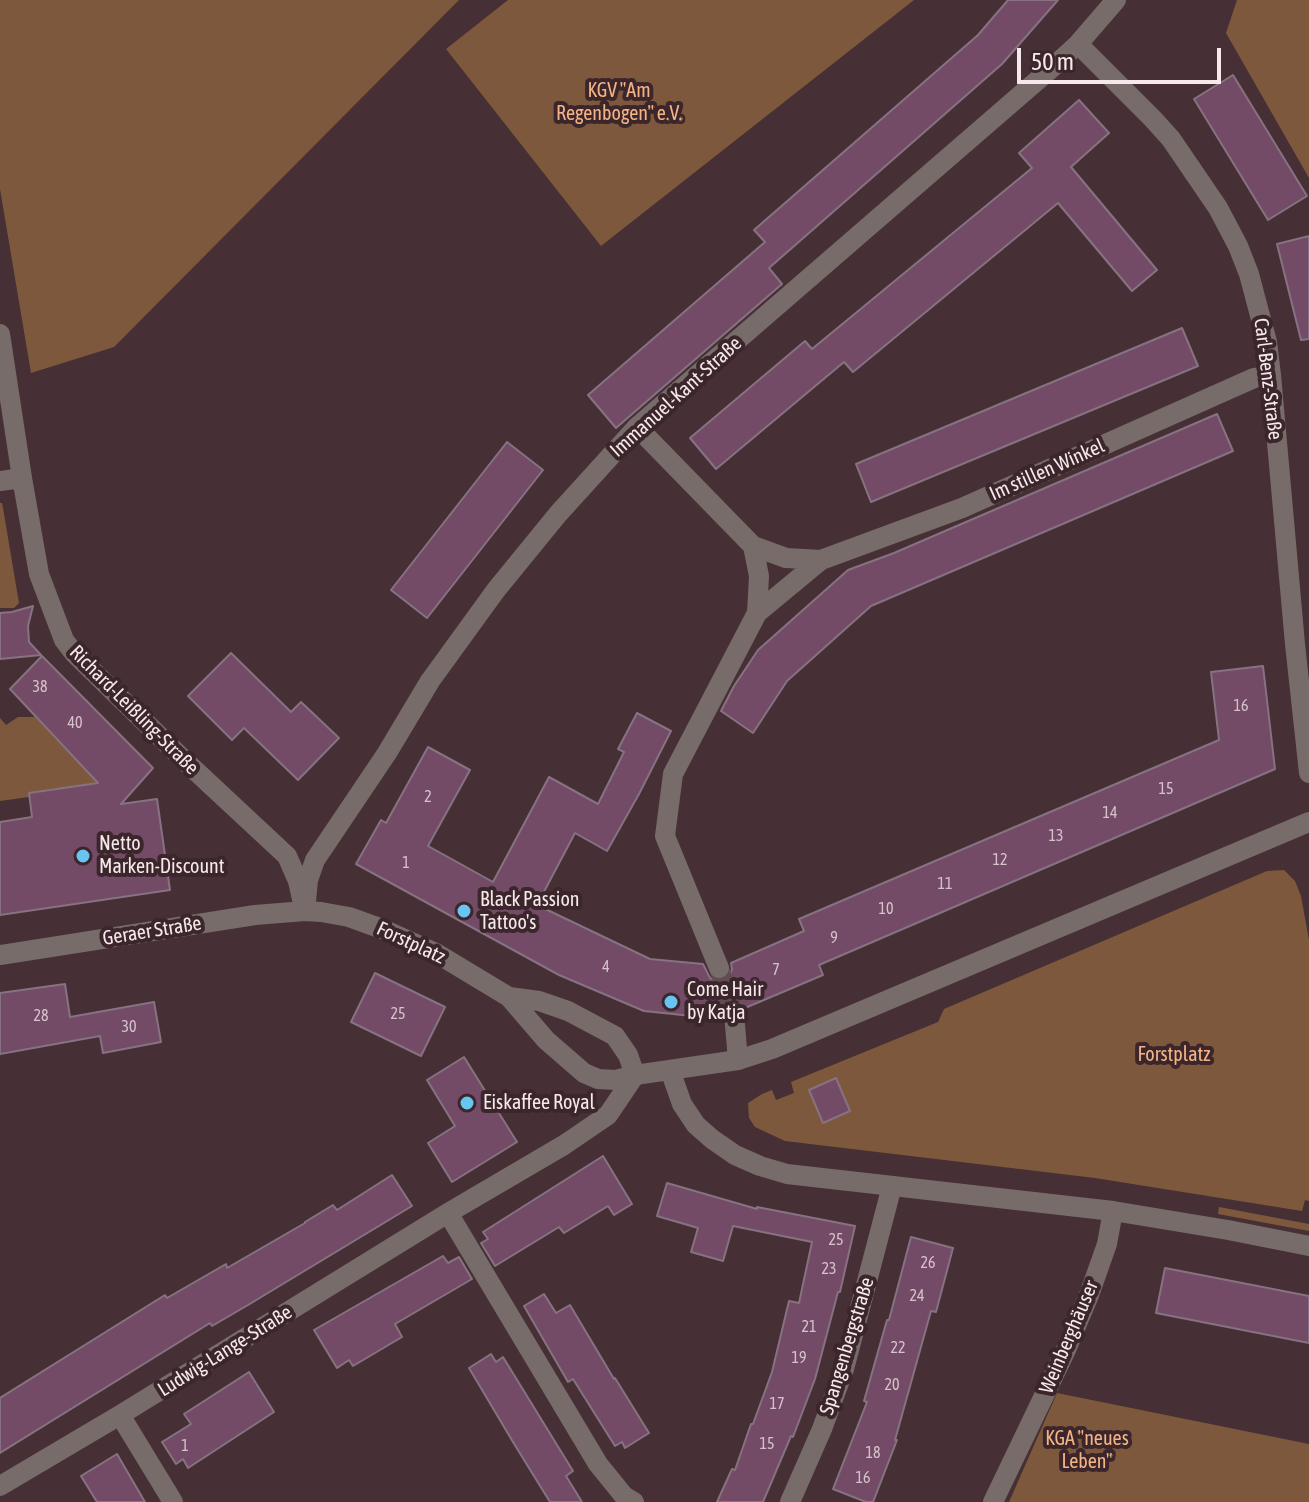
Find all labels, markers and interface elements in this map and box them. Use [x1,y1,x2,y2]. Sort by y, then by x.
scale bar [1021,32,1225,82]
text: 50 m [1031,48,1074,75]
park label: KGV "Am Regenbogen" e.V. [556,79,682,126]
street label: Carl-Benz-Straße [1249,317,1287,441]
street label: Immanuel-Kant-Straße [605,332,747,462]
street label: Im stillen Winkel [986,434,1108,506]
street label: Richard-Leißling-Straße [64,640,204,780]
house number: 38 [32,677,48,697]
house number: 16 [1233,696,1249,716]
house number: 40 [67,713,83,733]
house number: 15 [1158,779,1174,799]
house number: 2 [424,787,432,807]
house number: 14 [1102,803,1118,823]
house number: 13 [1048,826,1064,846]
place label: Netto Marken-Discount [99,832,225,879]
marker: Netto Marken-Discount [74,847,92,865]
house number: 12 [992,850,1008,870]
house number: 1 [402,853,410,873]
house number: 11 [937,874,953,894]
place label: Black Passion Tattoo's [480,888,580,935]
house number: 10 [878,899,894,919]
marker: Black Passion Tattoo's [455,902,473,920]
street label: Geraer Straße [101,911,203,951]
street label: Forstplatz [373,917,449,969]
house number: 9 [830,928,838,948]
house number: 4 [602,957,610,977]
house number: 7 [772,960,780,980]
place label: Come Hair by Katja [687,978,763,1025]
marker: Come Hair by Katja [662,993,680,1011]
house number: 25 [390,1004,406,1024]
house number: 28 [33,1006,49,1026]
house number: 30 [121,1017,137,1037]
park label: Forstplatz [1138,1043,1210,1067]
place label: Eiskaffee Royal [483,1091,595,1115]
marker: Eiskaffee Royal [458,1094,476,1112]
house number: 25 [828,1230,844,1250]
house number: 26 [920,1253,936,1273]
house number: 23 [821,1259,837,1279]
street label: Spangenbergstraße [815,1274,879,1418]
street label: Weinberghäuser [1034,1277,1104,1397]
house number: 24 [909,1286,925,1306]
street label: Ludwig-Lange-Straße [154,1300,296,1402]
house number: 21 [801,1317,817,1337]
house number: 22 [890,1338,906,1358]
house number: 19 [791,1348,807,1368]
house number: 20 [884,1375,900,1395]
house number: 17 [769,1394,785,1414]
park label: KGA "neues Leben" [1045,1427,1129,1474]
house number: 15 [759,1434,775,1454]
house number: 1 [181,1436,189,1456]
house number: 18 [865,1443,881,1463]
house number: 16 [855,1468,871,1488]

